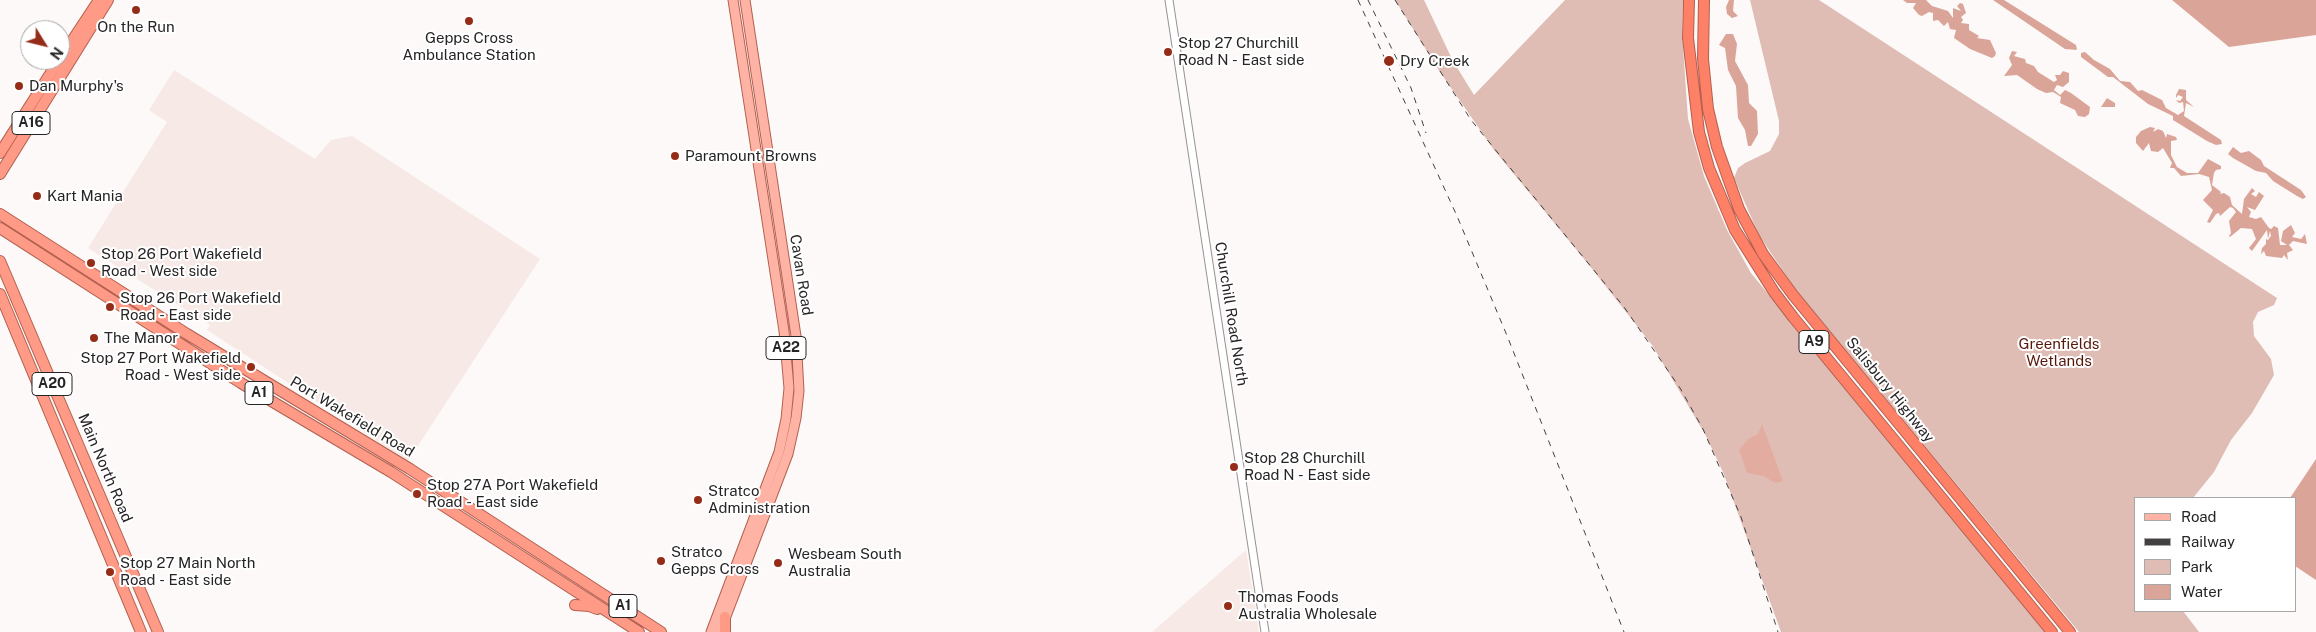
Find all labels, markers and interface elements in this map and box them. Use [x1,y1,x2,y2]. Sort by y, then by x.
marker: On the Run [130,4,142,16]
marker: Gepps Cross Ambulance Station [463,15,475,27]
place label: On the Run [97,18,175,36]
north arrow [20,20,70,70]
place label: Gepps Cross Ambulance Station [402,29,536,64]
place label: Stop 27 Churchill Road N - East side [1178,34,1305,69]
text: N [47,44,66,62]
marker: Stop 27 Churchill Road N - East side [1162,46,1174,58]
place label: Dry Creek [1400,52,1470,70]
marker: Dry Creek [1382,54,1396,68]
place label: Dan Murphy's [29,77,124,95]
marker: Dan Murphy's [13,80,25,92]
road number: A16 [12,112,50,134]
place label: Paramount Browns [685,147,817,165]
marker: Paramount Browns [669,150,681,162]
place label: Kart Mania [47,187,123,205]
marker: Kart Mania [31,190,43,202]
street label: Cavan Road [786,233,816,317]
street label: Churchill Road North [1211,241,1251,387]
place label: Stop 26 Port Wakefield Road - West side [101,245,262,280]
marker: Stop 26 Port Wakefield Road - West side [85,257,97,269]
place label: Stop 26 Port Wakefield Road - East side [120,289,281,324]
marker: Stop 26 Port Wakefield Road - East side [104,301,116,313]
place label: The Manor [104,329,178,347]
road number: A9 [1799,331,1829,354]
marker: The Manor [88,332,100,344]
street label: Salisbury Highway [1842,334,1938,446]
park label: Greenfields Wetlands [2019,335,2099,370]
road number: A22 [766,336,806,359]
place label: Stop 27 Port Wakefield Road - West side [81,349,241,384]
marker: Stop 27 Port Wakefield Road - West side [245,361,257,373]
road number: A20 [32,372,72,396]
street label: Port Wakefield Road [287,373,417,461]
road number: A1 [245,382,273,404]
street label: Main North Road [74,411,136,525]
place label: Stop 28 Churchill Road N - East side [1244,449,1371,484]
marker: Stop 28 Churchill Road N - East side [1228,461,1240,473]
place label: Stop 27A Port Wakefield Road - East side [427,476,598,511]
place label: Stratco Administration [708,482,810,517]
marker: Stop 27A Port Wakefield Road - East side [411,488,423,500]
marker: Stratco Administration [692,494,704,506]
legend [2134,497,2296,612]
text: Road [2181,508,2217,525]
text: Railway [2181,533,2235,550]
place label: Stratco Gepps Cross [671,543,759,578]
place label: Wesbeam South Australia [788,545,902,580]
place label: Stop 27 Main North Road - East side [120,554,255,589]
marker: Stratco Gepps Cross [655,555,667,567]
marker: Wesbeam South Australia [772,557,784,569]
text: Park [2181,558,2213,575]
marker: Stop 27 Main North Road - East side [104,566,116,578]
text: Water [2181,583,2223,600]
place label: Thomas Foods Australia Wholesale [1238,588,1377,623]
road number: A1 [609,594,637,618]
marker: Thomas Foods Australia Wholesale [1222,600,1234,612]

